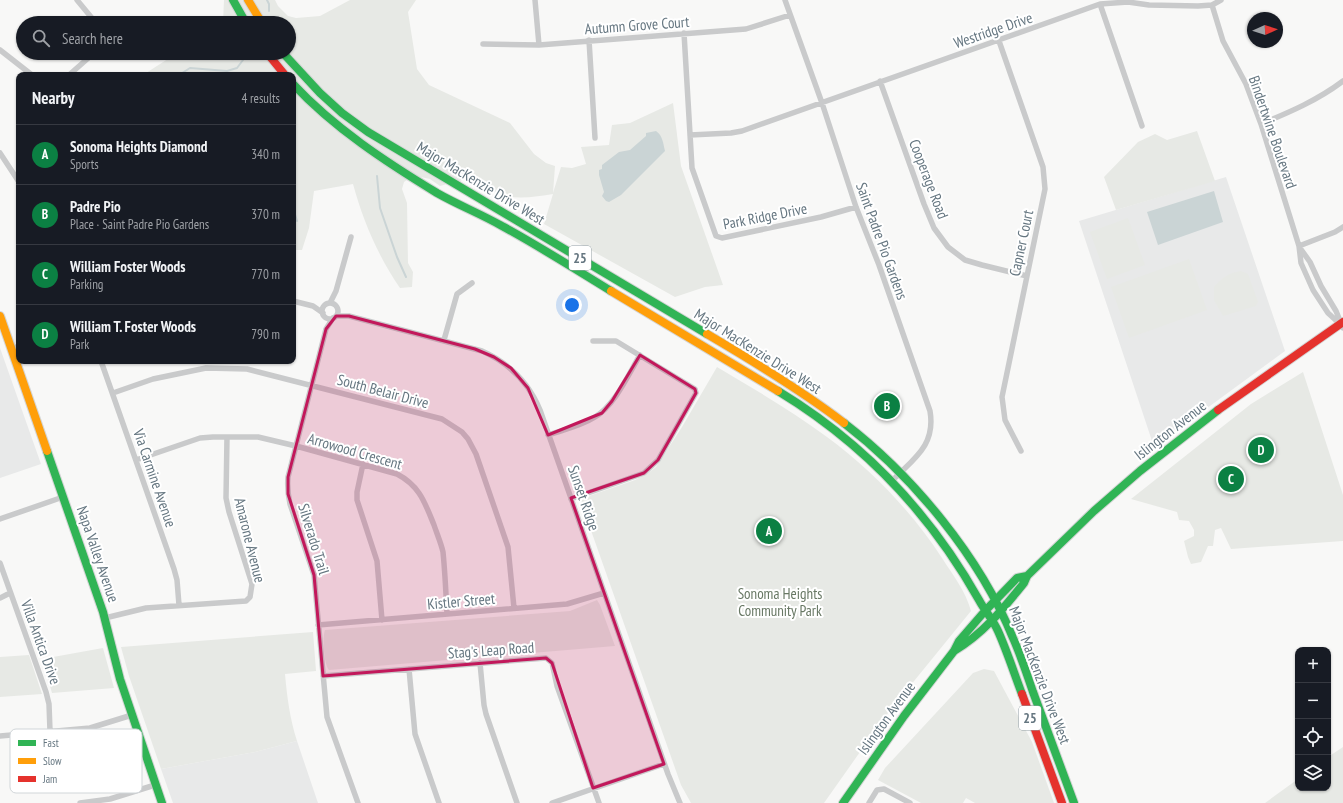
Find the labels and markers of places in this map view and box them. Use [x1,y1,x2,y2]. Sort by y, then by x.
pin: B [874,391,900,421]
pin: D [1248,435,1274,465]
pin: C [1218,464,1244,494]
pin: A [756,516,782,546]

